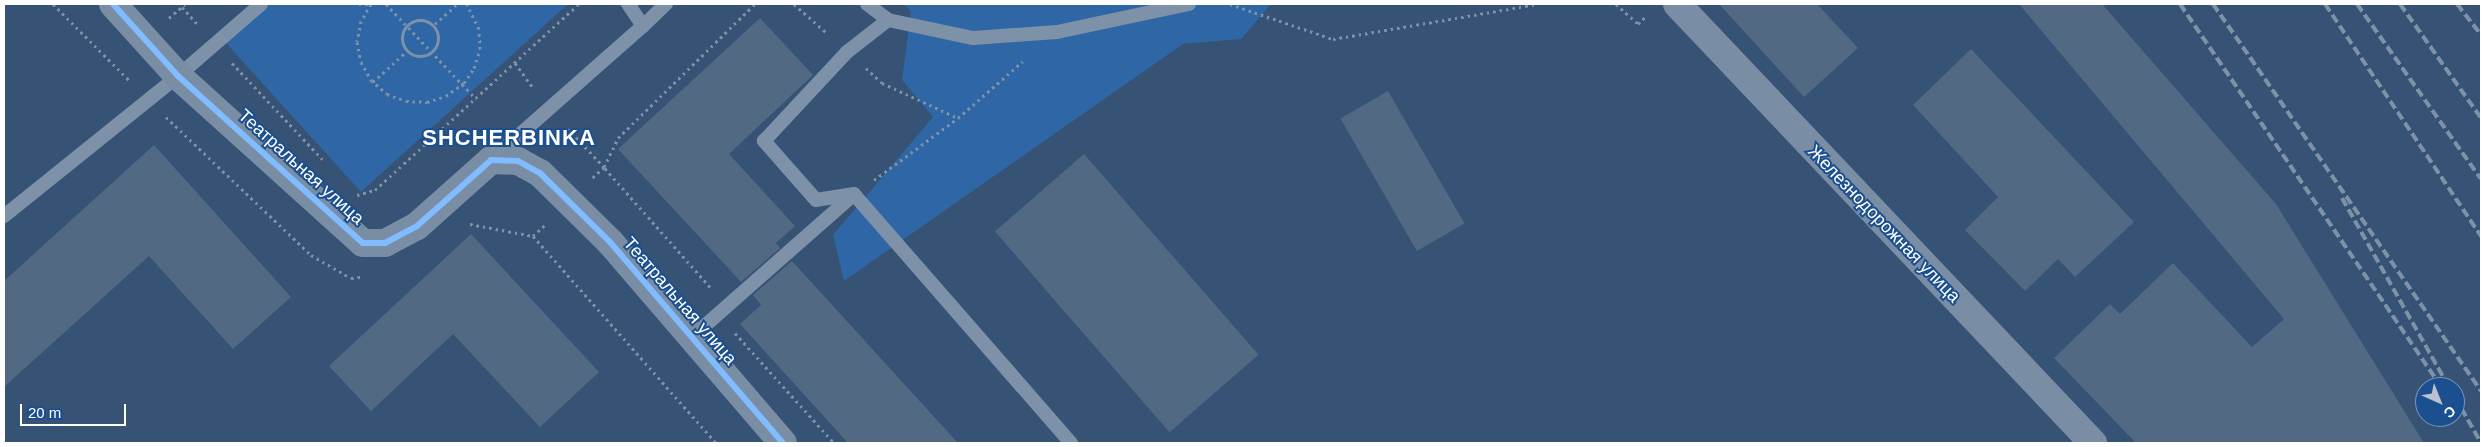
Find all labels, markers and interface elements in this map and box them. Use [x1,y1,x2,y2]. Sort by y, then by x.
street label: Театральная улица [234,105,368,229]
district label: SHCHERBINKA [421,125,597,151]
street label: Железнодорожная улица [1803,141,1965,307]
street label: Театральная улица [619,233,741,369]
north arrow [2415,377,2465,427]
scale bar [22,394,129,426]
text: С [2441,403,2459,421]
text: 20 m [28,404,61,421]

